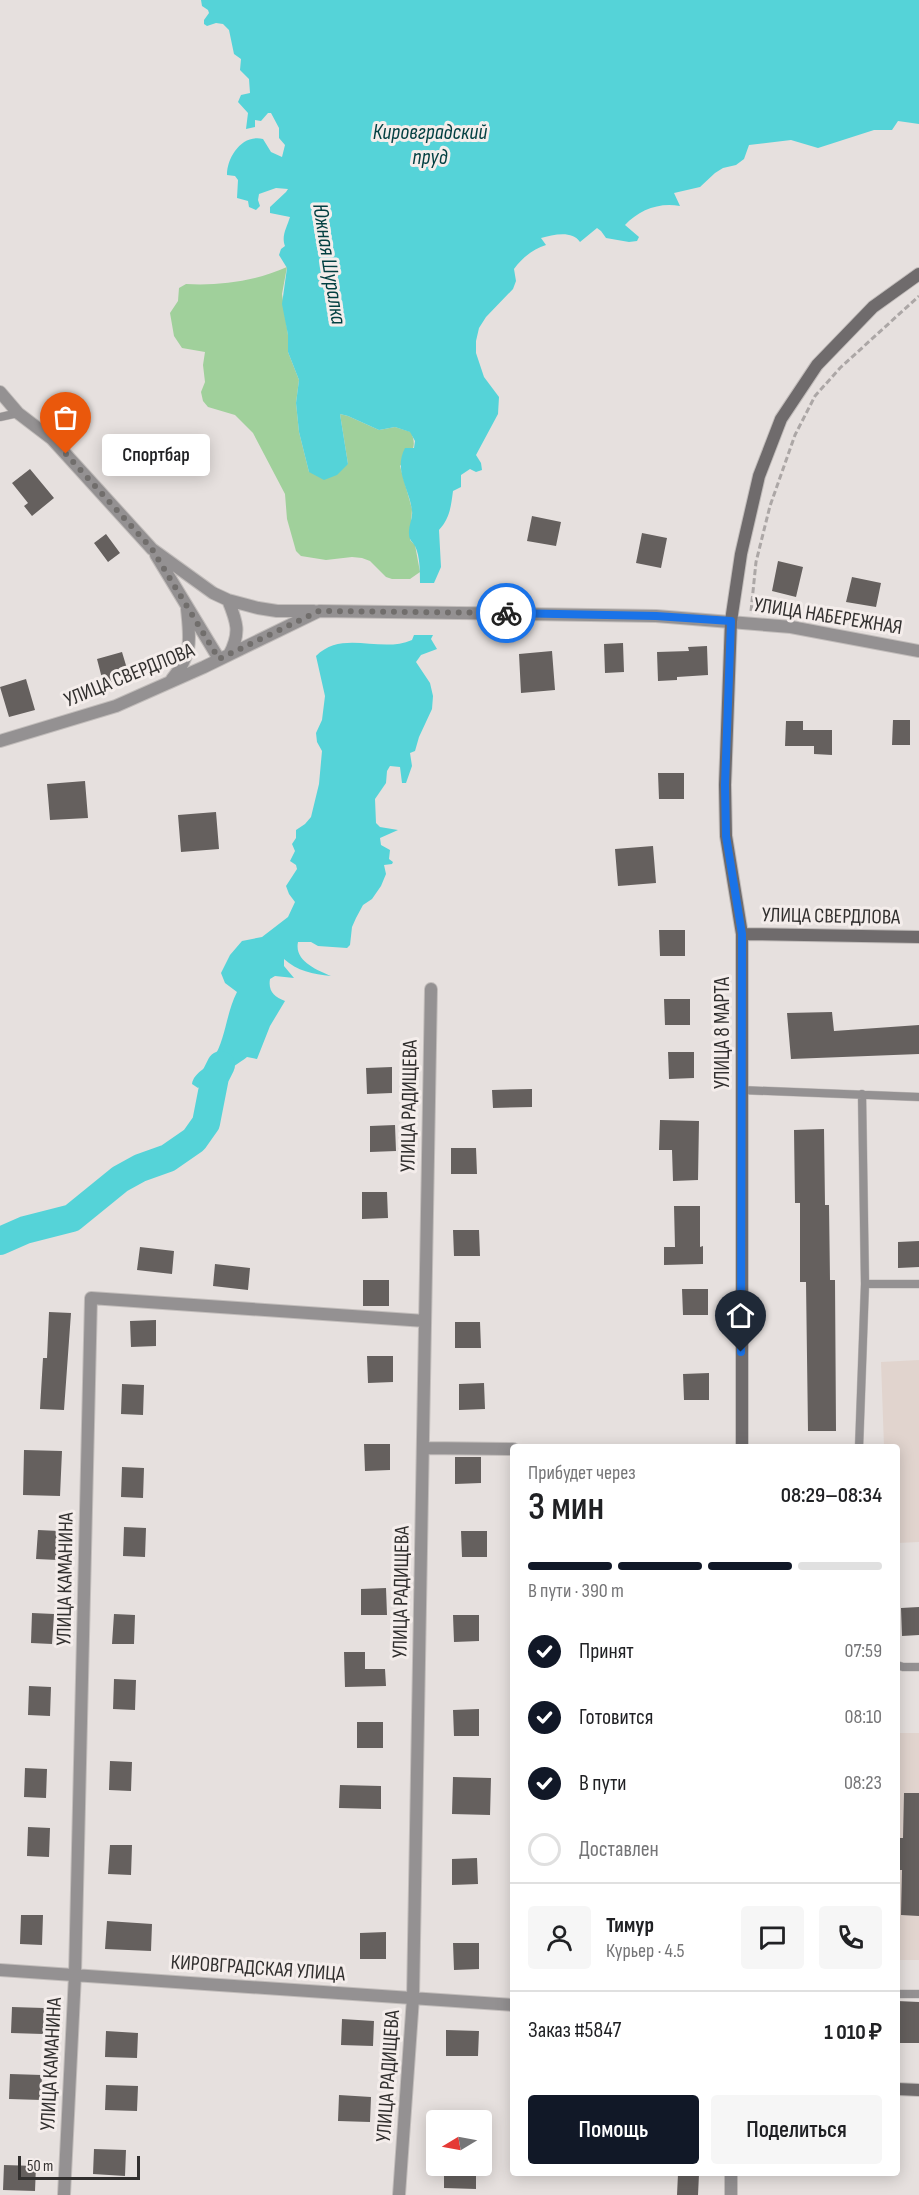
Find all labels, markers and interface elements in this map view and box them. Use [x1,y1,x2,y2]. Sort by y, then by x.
water label: Кировградский пруд [373,119,487,171]
water label: Южная Шуралка [306,202,352,327]
pin [40,392,91,454]
icon: bag [49,401,82,434]
callout: Спортбар [102,433,210,475]
text: Спортбар [122,443,190,467]
courier [476,583,536,643]
street label: УЛИЦА НАБЕРЕЖНАЯ [752,592,904,640]
icon: bike [490,597,523,630]
street label: УЛИЦА СВЕРДЛОВА [60,637,199,712]
street label: УЛИЦА СВЕРДЛОВА [762,902,901,930]
street label: УЛИЦА 8 МАРТА [710,976,735,1089]
street label: УЛИЦА РАДИЩЕВА [395,1039,423,1172]
pin [715,1290,766,1352]
icon: home [724,1299,757,1332]
text: Прибудет через [528,1461,636,1485]
text: 08:29–08:34 [781,1482,882,1509]
text: 3 мин [528,1484,604,1531]
street label: УЛИЦА КАМАНИНА [51,1511,79,1646]
street label: УЛИЦА РАДИЩЕВА [387,1525,415,1658]
text: В пути · 390 m [528,1579,624,1603]
icon: check [528,1635,561,1668]
text: Принят [579,1638,634,1665]
text: 07:59 [845,1639,882,1663]
icon: check [528,1701,561,1734]
text: Готовится [579,1704,653,1731]
text: 08:10 [845,1705,882,1729]
icon: check [528,1767,561,1800]
text: В пути [579,1770,627,1797]
text: 08:23 [844,1771,882,1795]
text: Доставлен [579,1836,659,1863]
button: person [528,1906,591,1969]
button: chat [741,1906,804,1969]
button: phone [819,1906,882,1969]
text: Тимур [606,1912,654,1939]
text: Курьер · 4.5 [606,1939,685,1963]
street label: КИРОВГРАДСКАЯ УЛИЦА [170,1949,347,1987]
street label: УЛИЦА КАМАНИНА [35,1996,67,2131]
street label: УЛИЦА РАДИЩЕВА [371,2008,405,2143]
text: Заказ #5847 [528,2017,621,2044]
text: 1 010 ₽ [824,2019,882,2046]
button: Помощь [528,2095,699,2164]
button: Поделиться [711,2095,882,2164]
north arrow [426,2110,492,2176]
map controls [426,2110,492,2176]
scale bar [18,2153,140,2180]
text: 50 m [27,2157,53,2176]

